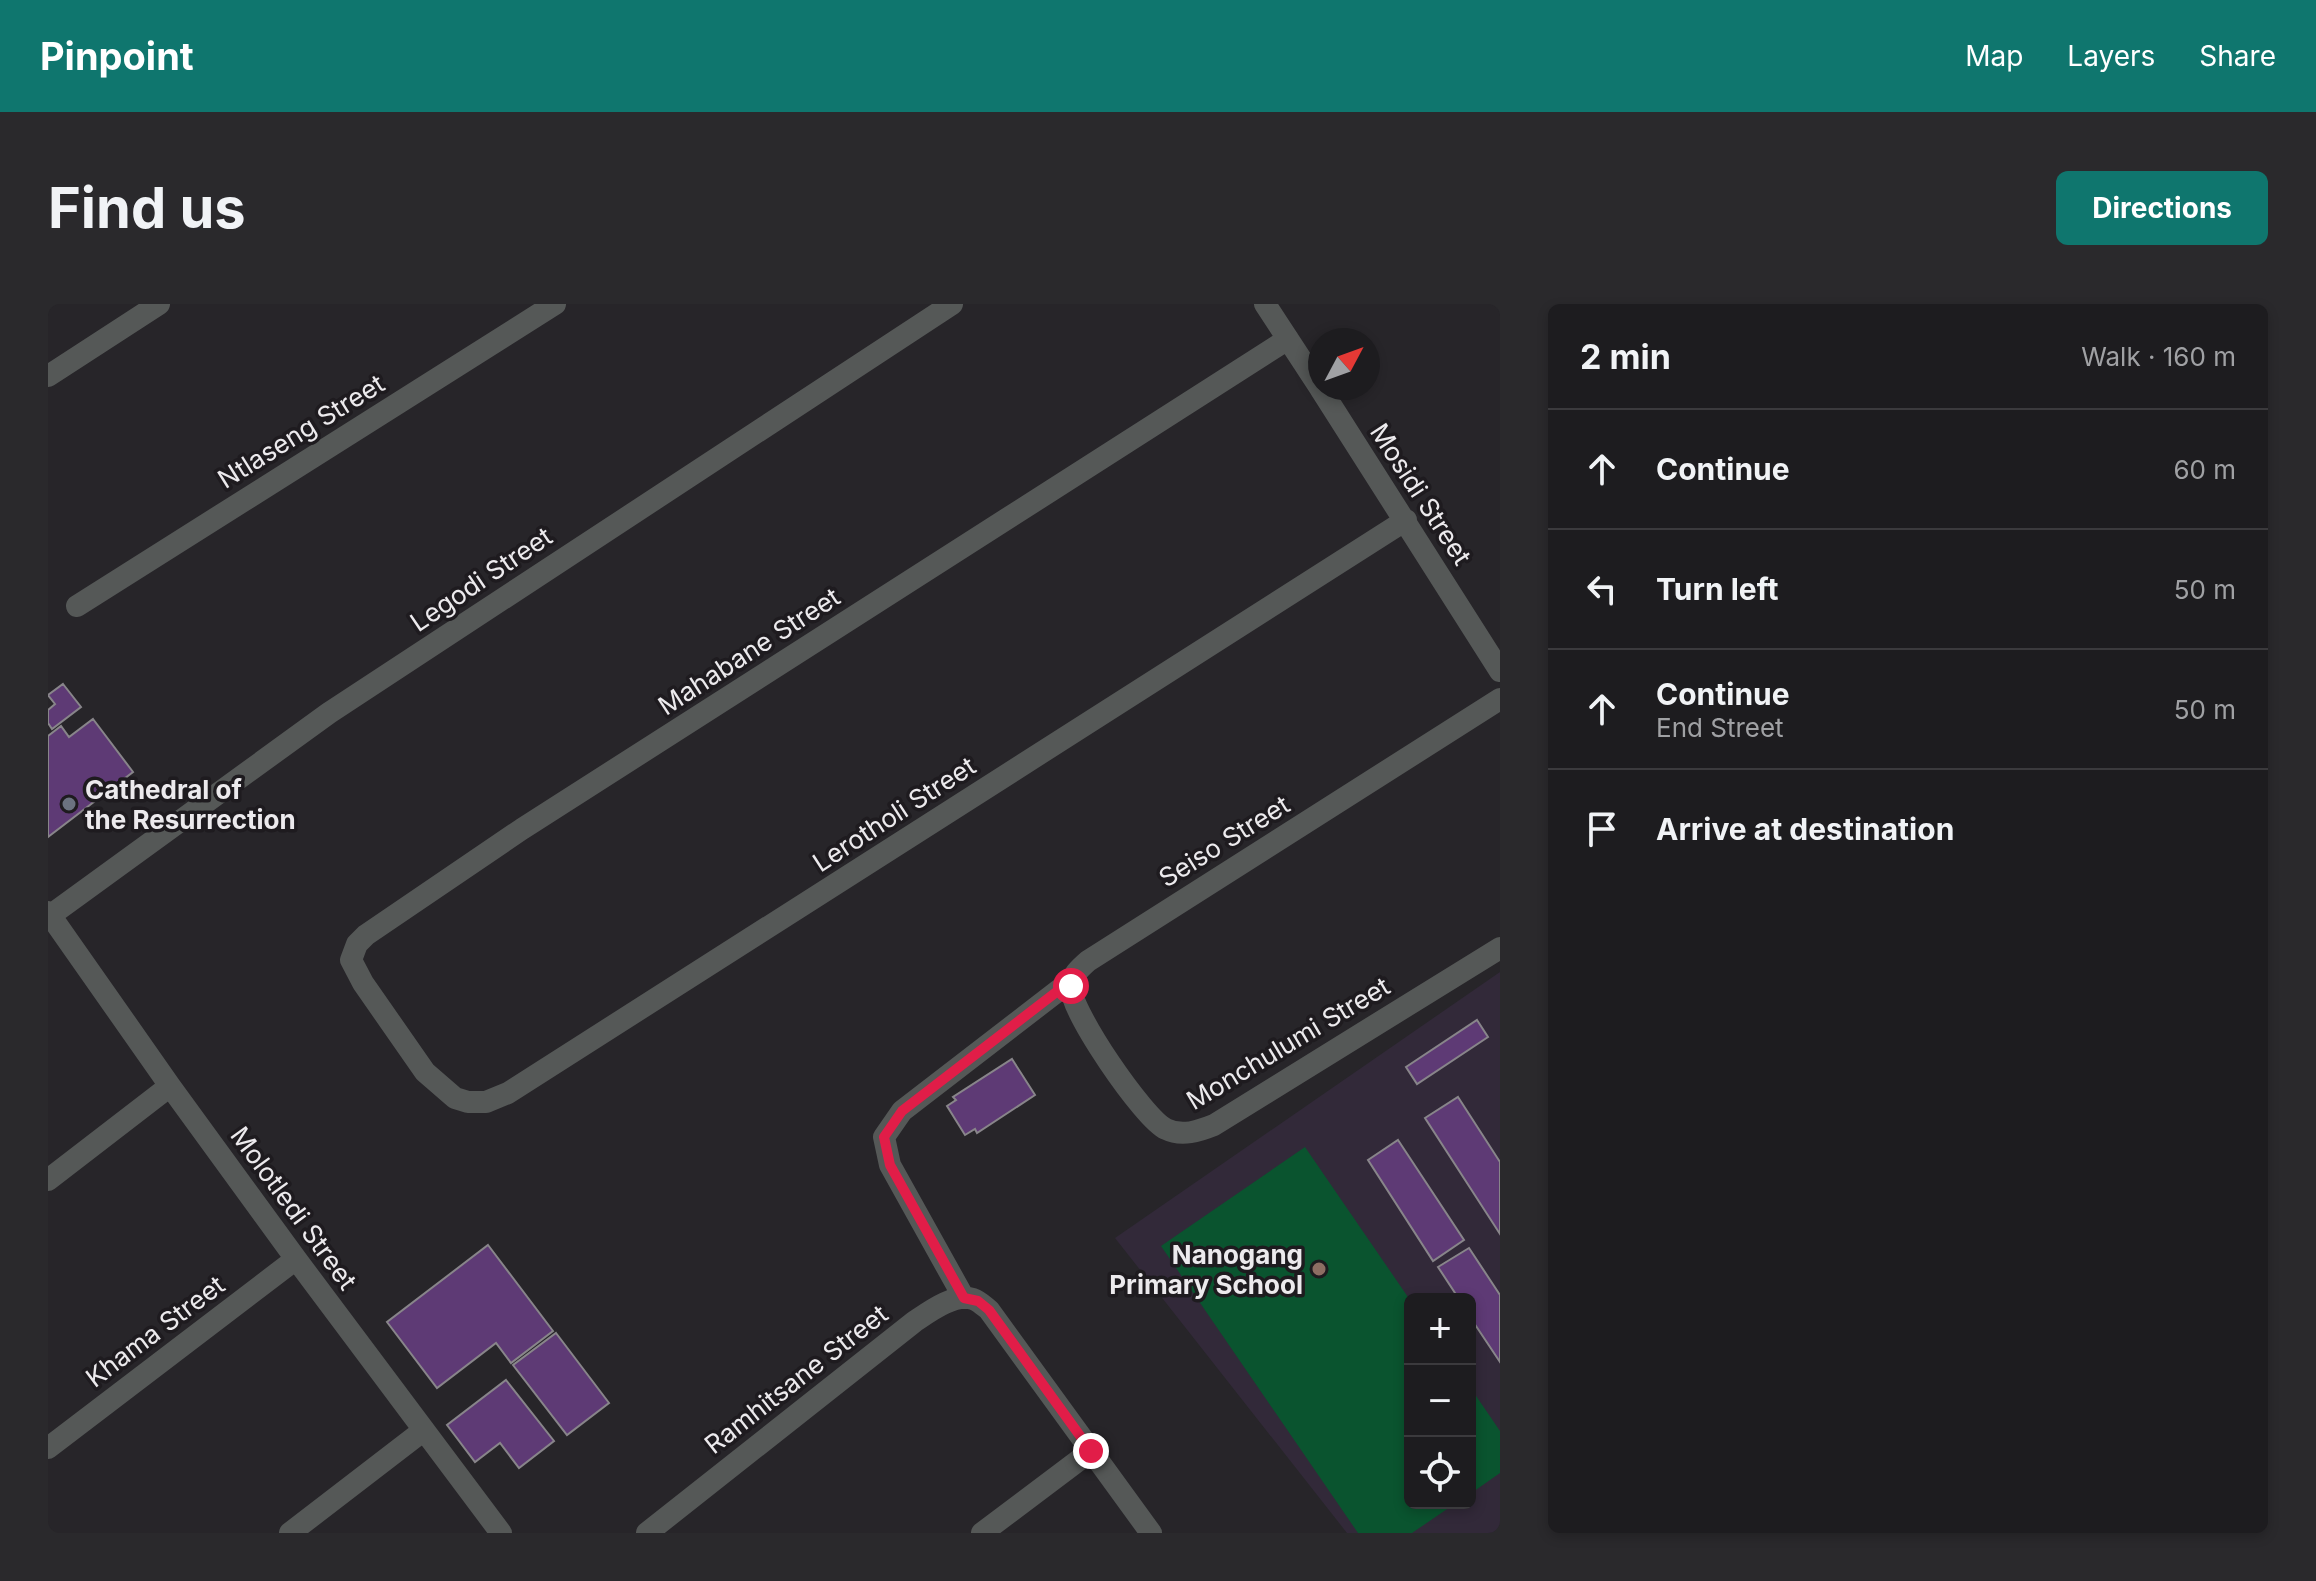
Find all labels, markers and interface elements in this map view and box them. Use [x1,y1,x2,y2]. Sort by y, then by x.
text: Pinpoint [40,33,194,79]
text: Map [1965,39,2023,73]
text: Layers [2067,39,2155,73]
text: Share [2199,39,2276,73]
button: Directions [2056,171,2268,245]
text: Find us [48,174,246,242]
north arrow [1308,328,1380,400]
text: 2 min [1580,336,1671,377]
text: Walk · 160 m [2081,341,2236,372]
street label: Ntlaseng Street [212,367,390,495]
street label: Mosidi Street [1364,418,1478,570]
icon: ahead [1580,447,1624,491]
text: Continue [1656,451,1790,487]
text: 60 m [2173,454,2236,485]
street label: Legodi Street [404,520,558,638]
icon: left [1580,567,1624,611]
text: Turn left [1656,571,1778,607]
text: 50 m [2174,574,2236,605]
street label: Mahabane Street [652,581,846,721]
text: Continue [1656,676,1790,712]
icon: ahead [1580,687,1624,731]
text: 50 m [2174,694,2236,725]
text: End Street [1656,712,1784,743]
street label: Lerotholi Street [807,750,981,878]
place label: Cathedral of the Resurrection [85,774,296,835]
street label: Seiso Street [1153,789,1295,893]
marker: Cathedral of the Resurrection [60,795,78,813]
icon: arrive [1580,807,1624,851]
text: Arrive at destination [1656,811,1954,847]
route start [1053,968,1089,1004]
street label: Monchulumi Street [1181,970,1395,1116]
street label: Molotledi Street [224,1120,364,1296]
place label: Nanogang Primary School [1109,1239,1303,1300]
marker: Nanogang Primary School [1310,1260,1328,1278]
street label: Khama Street [80,1269,230,1393]
map controls [1404,1293,1476,1509]
button: + [1404,1293,1476,1365]
street label: Ramhitsane Street [698,1298,894,1460]
button: − [1404,1365,1476,1437]
route end [1073,1433,1109,1469]
button: locate [1404,1437,1476,1509]

